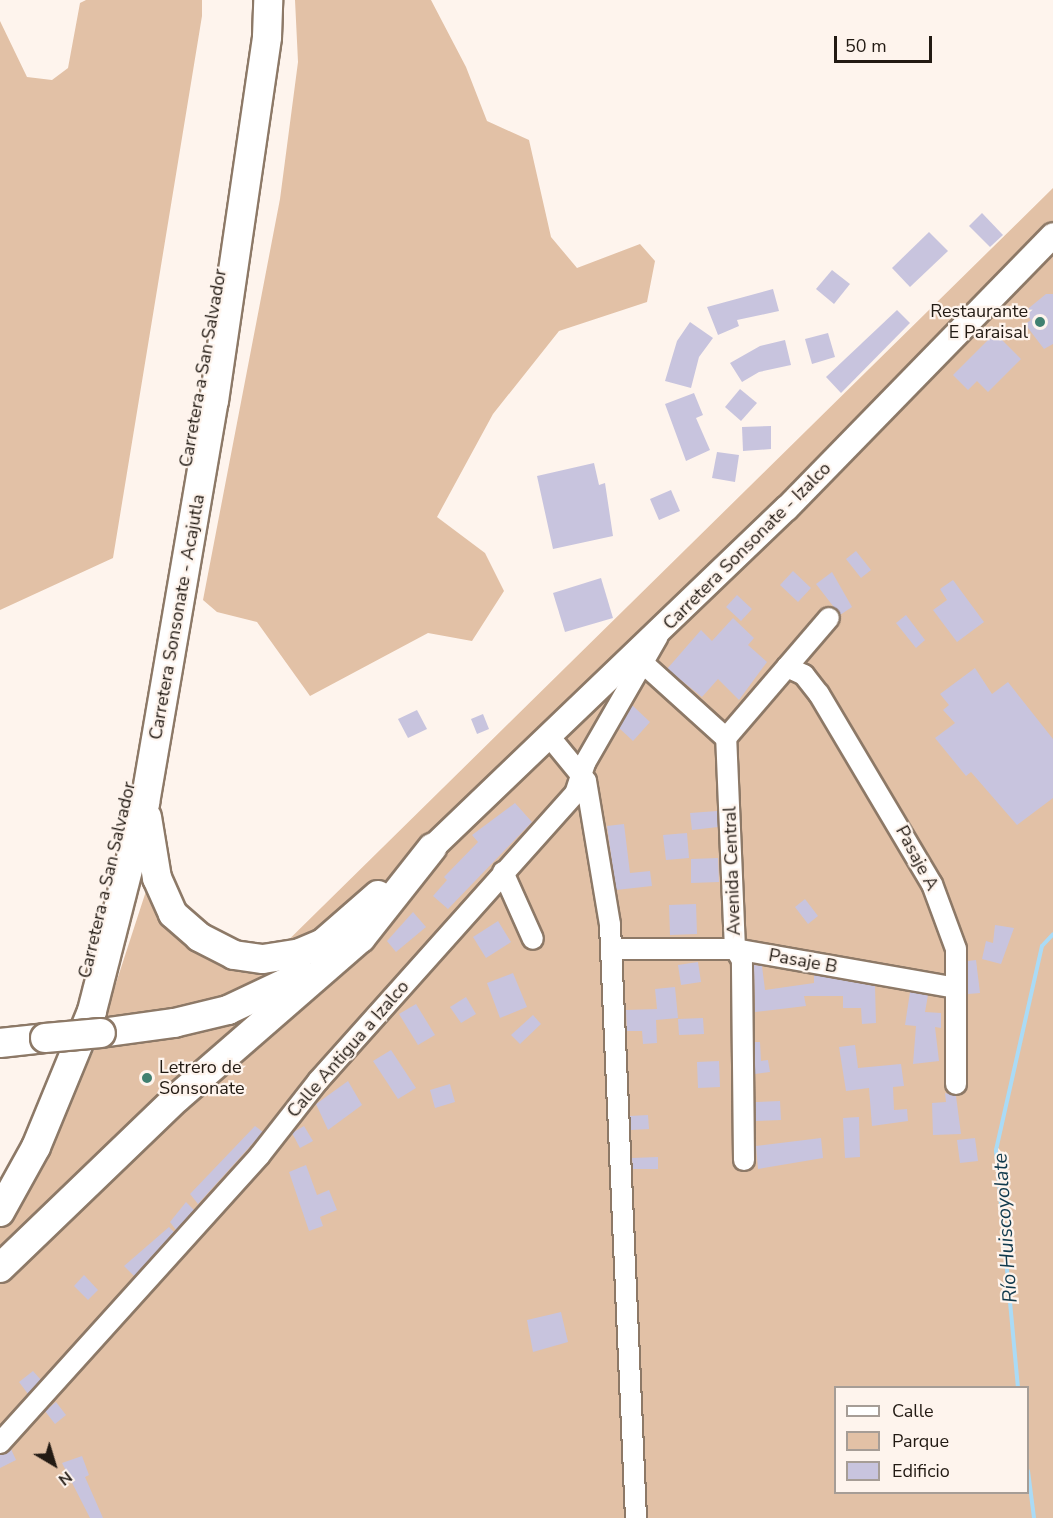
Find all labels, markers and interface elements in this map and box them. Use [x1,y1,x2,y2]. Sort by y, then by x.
scale bar [837,24,934,62]
text: 50 m [845,34,887,58]
street label: Carretera a San Salvador [175,267,231,469]
place label: Restaurante E Paraisal [930,301,1028,344]
marker: Restaurante E Paraisal [1033,315,1047,329]
street label: Carretera Sonsonate - Izalco [659,458,835,634]
street label: Carretera Sonsonate - Acajutla [145,493,209,741]
street label: Carretera a San Salvador [74,780,140,980]
street label: Avenida Central [719,806,745,936]
street label: Pasaje A [891,822,943,894]
street label: Pasaje B [767,944,839,978]
street label: Calle Antigua a Izalco [283,976,413,1122]
place label: Letrero de Sonsonate [159,1057,245,1100]
marker: Letrero de Sonsonate [140,1071,154,1085]
water label: Río Huiscoyolate [988,1152,1022,1304]
legend [834,1386,1029,1494]
text: Calle [892,1399,934,1423]
text: Parque [892,1429,949,1453]
north arrow [24,1434,84,1494]
text: Edificio [892,1459,950,1483]
text: N [54,1466,77,1491]

